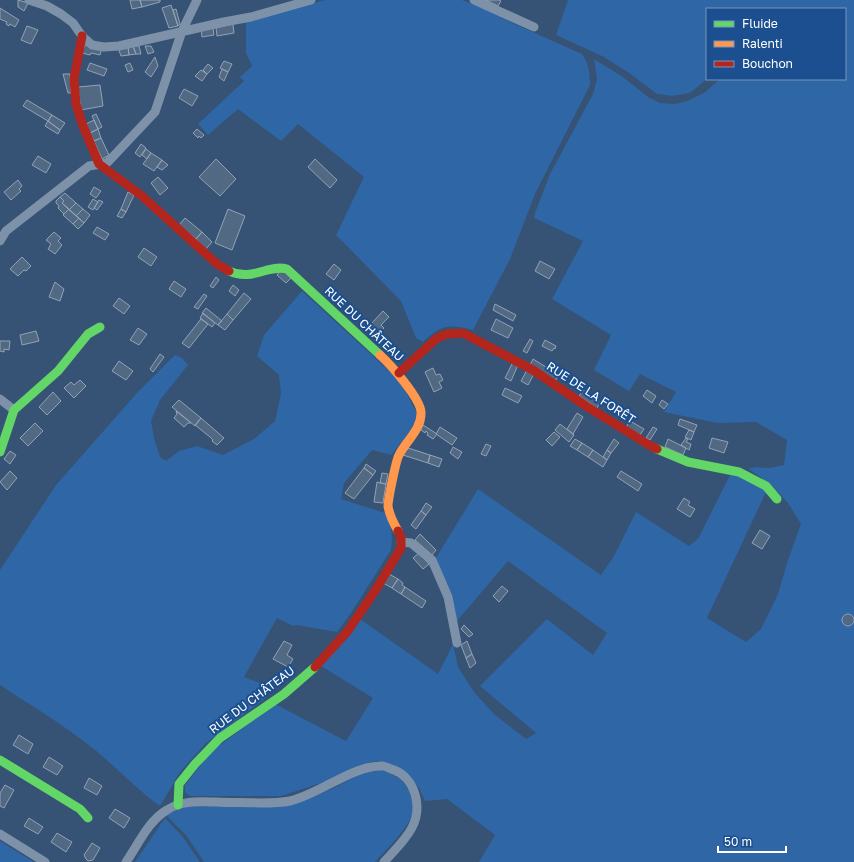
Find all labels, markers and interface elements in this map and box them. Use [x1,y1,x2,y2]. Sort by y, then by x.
legend [706,8,846,80]
text: Fluide [742,16,778,31]
text: Ralenti [742,36,783,51]
text: Bouchon [742,56,793,71]
street label: RUE DU CHÂTEAU [322,283,407,364]
street label: RUE DE LA FORÊT [544,358,639,427]
street label: RUE DU CHÂTEAU [206,663,297,737]
scale bar [718,828,786,854]
text: 50 m [724,834,752,849]

